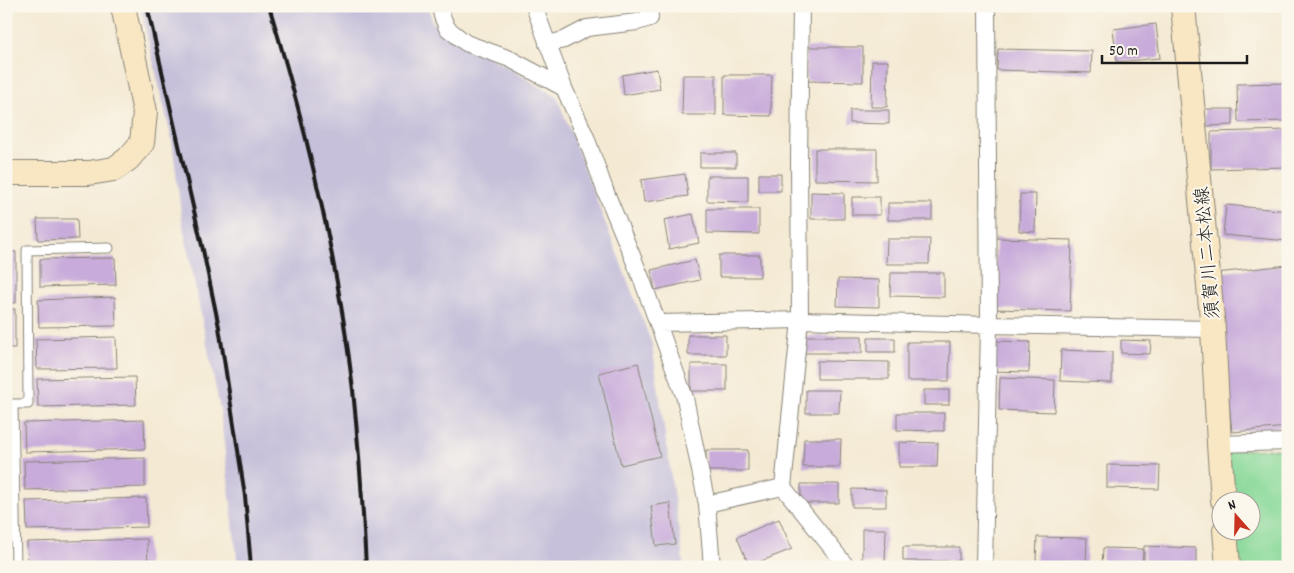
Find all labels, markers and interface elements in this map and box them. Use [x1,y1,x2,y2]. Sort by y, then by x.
scale bar [1102,32,1246,64]
text: 50 m [1109,41,1138,63]
street label: 須賀川二本松線 [1190,185,1229,320]
north arrow [1212,490,1262,540]
text: N [1226,495,1239,516]

